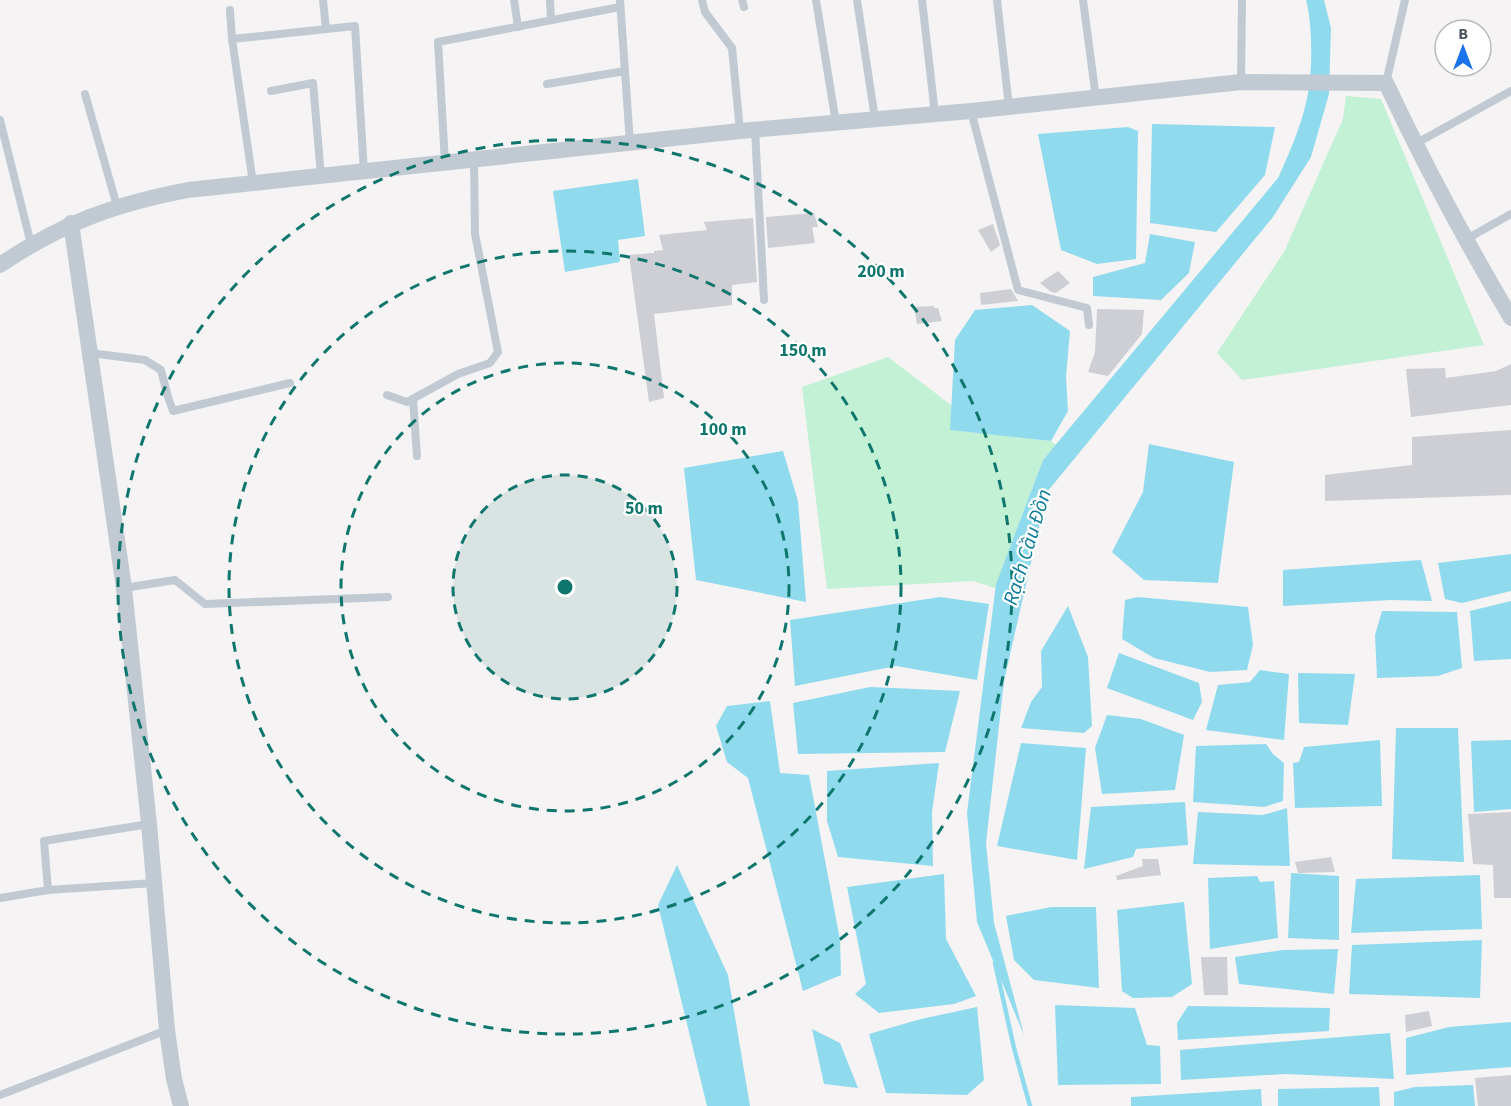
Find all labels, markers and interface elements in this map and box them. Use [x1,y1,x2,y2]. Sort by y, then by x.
north arrow [1433,18,1493,78]
text: B [1458,23,1468,45]
text: 200 m [857,259,905,284]
text: 150 m [779,338,827,363]
text: 100 m [699,417,747,442]
water label: Rạch Cầu Đồn [995,485,1059,609]
text: 50 m [625,496,663,521]
centre of rings [555,577,575,597]

